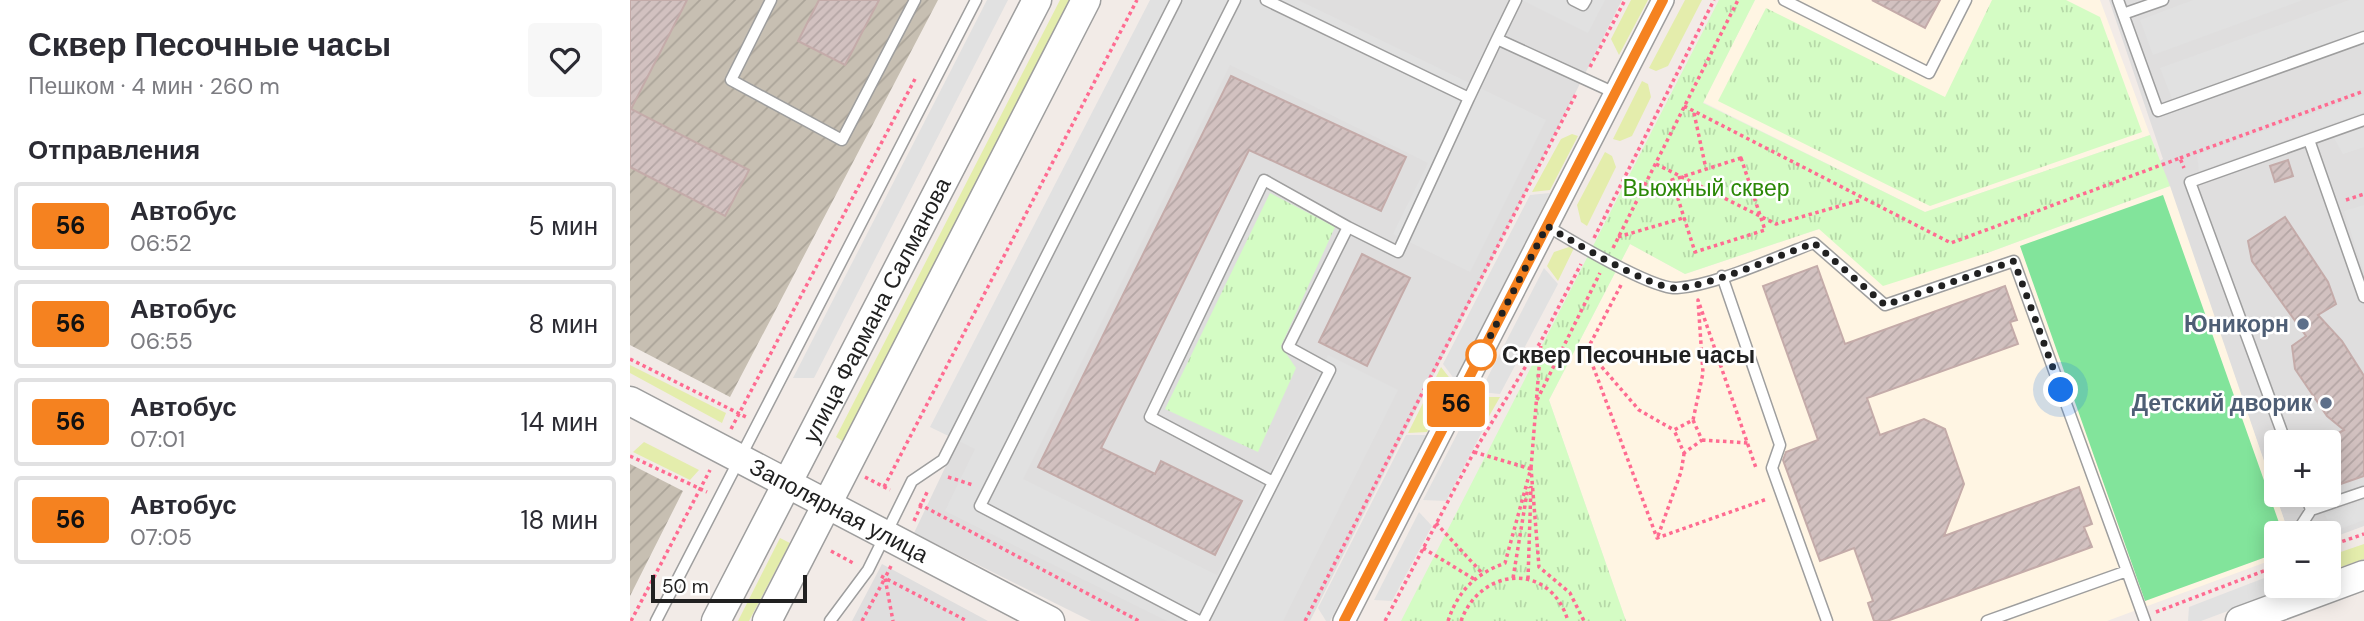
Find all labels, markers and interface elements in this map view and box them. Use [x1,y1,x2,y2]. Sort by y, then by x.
text: Сквер Песочные часы [28,23,391,66]
button: heart [528,23,602,97]
text: Пешком · 4 мин · 260 m [28,71,280,101]
text: Отправления [28,133,200,167]
street label: улица Фармана Салманова [796,172,958,448]
park label: Вьюжный сквер [1622,173,1790,203]
text: Автобус [130,194,237,228]
text: 5 мин [528,209,598,243]
text: 56 [55,210,86,241]
text: 06:52 [130,228,192,258]
text: Автобус [130,292,237,326]
text: 8 мин [529,307,598,341]
text: 56 [55,308,86,339]
place label: Юникорн [2184,309,2289,339]
marker: Юникорн [2295,316,2311,332]
text: 06:55 [130,326,193,356]
marker: Сквер Песочные часы [1466,340,1496,370]
place label: Сквер Песочные часы [1502,340,1755,370]
your location [2043,372,2078,407]
line badge: 56 [1424,381,1488,427]
text: 56 [1441,388,1471,419]
place label: Детский дворик [2132,388,2312,418]
text: Автобус [130,390,237,424]
marker: Детский дворик [2318,395,2334,411]
text: 14 мин [520,405,598,439]
text: 56 [55,406,86,437]
text: 07:01 [130,424,185,454]
map controls [2264,430,2341,598]
button: + [2264,430,2341,507]
street label: Заполярная улица [745,451,934,570]
text: Автобус [130,488,237,522]
text: 18 мин [520,503,598,537]
text: 56 [55,504,86,535]
button: − [2264,521,2341,598]
text: 07:05 [130,522,192,552]
scale bar [651,572,807,604]
text: 50 m [662,574,709,599]

